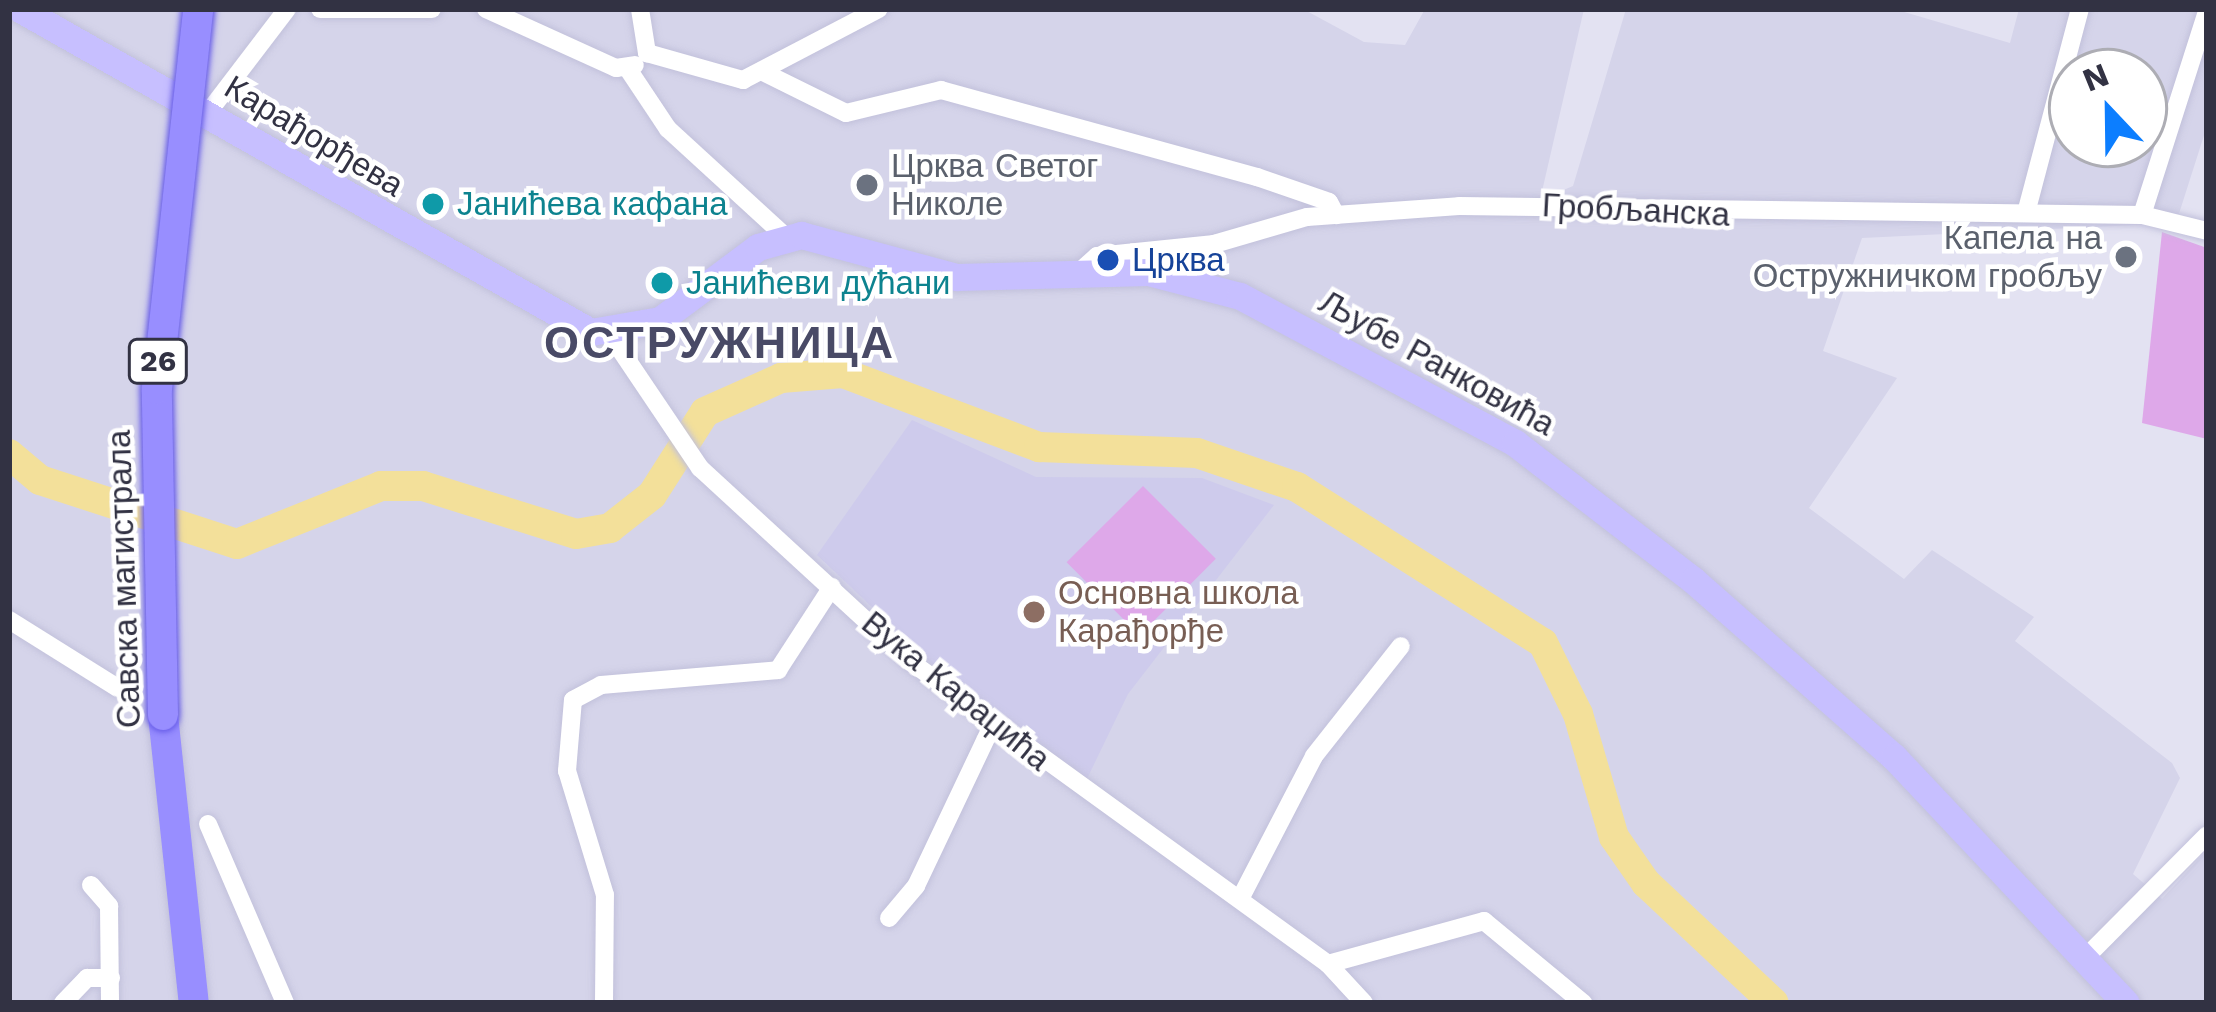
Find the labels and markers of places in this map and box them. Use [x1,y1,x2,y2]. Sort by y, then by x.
place label: Црква Светог Николе [891,146,1098,224]
marker: Црква Светог Николе [854,172,880,198]
place label: Јанићева кафана [457,184,728,224]
marker: Јанићева кафана [420,191,446,217]
place label: Капела на Остружничком гробљу [1753,218,2102,296]
place label: Црква [1132,240,1225,280]
marker: Капела на Остружничком гробљу [2113,244,2139,270]
marker: Црква [1095,247,1121,273]
place label: Јанићеви дућани [686,263,951,303]
marker: Јанићеви дућани [649,270,675,296]
place label: Основна школа Карађорђе [1058,573,1299,651]
marker: Основна школа Карађорђе [1021,599,1047,625]

